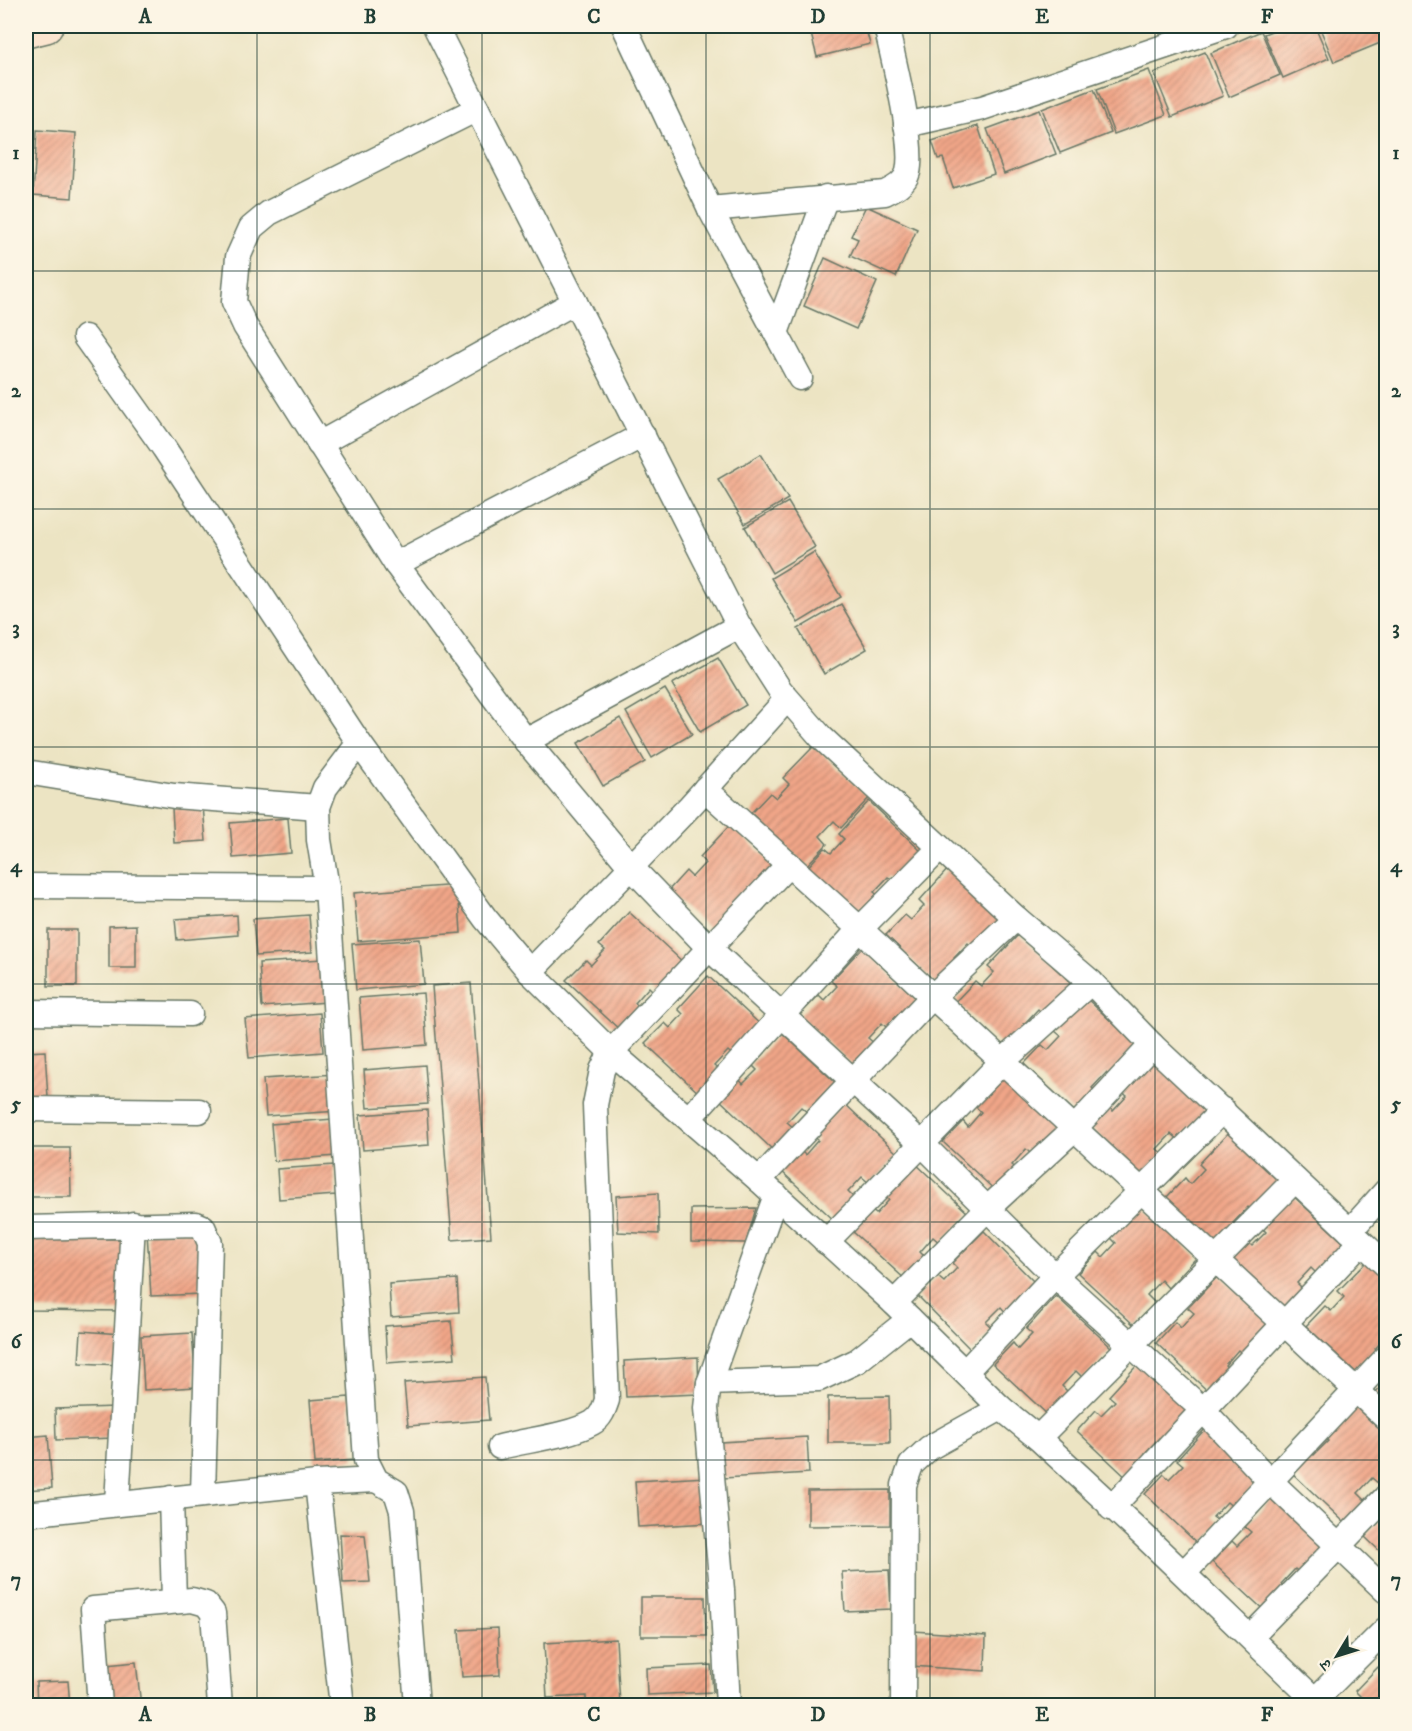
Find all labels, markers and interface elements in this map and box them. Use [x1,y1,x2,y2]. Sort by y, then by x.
text: A [138,5,153,30]
text: B [364,5,376,30]
text: C [587,5,601,30]
text: D [811,5,826,30]
text: E [1035,5,1049,30]
text: F [1261,5,1274,30]
text: 1 [12,141,20,166]
text: 1 [1392,141,1400,166]
text: 2 [11,379,22,404]
text: 2 [1391,379,1402,404]
text: 3 [12,616,20,641]
text: 3 [1392,616,1400,641]
text: 4 [10,854,23,879]
text: 4 [1390,854,1403,879]
text: 5 [10,1092,21,1117]
text: 5 [1390,1092,1401,1117]
text: 6 [11,1330,23,1355]
text: 6 [1391,1330,1403,1355]
text: 7 [11,1568,21,1593]
text: 7 [1391,1568,1401,1593]
north arrow [1307,1626,1367,1686]
text: उ [1314,1654,1337,1675]
text: A [138,1703,153,1728]
text: B [364,1703,376,1728]
text: C [587,1703,601,1728]
text: D [811,1703,826,1728]
text: E [1035,1703,1049,1728]
text: F [1261,1703,1274,1728]

